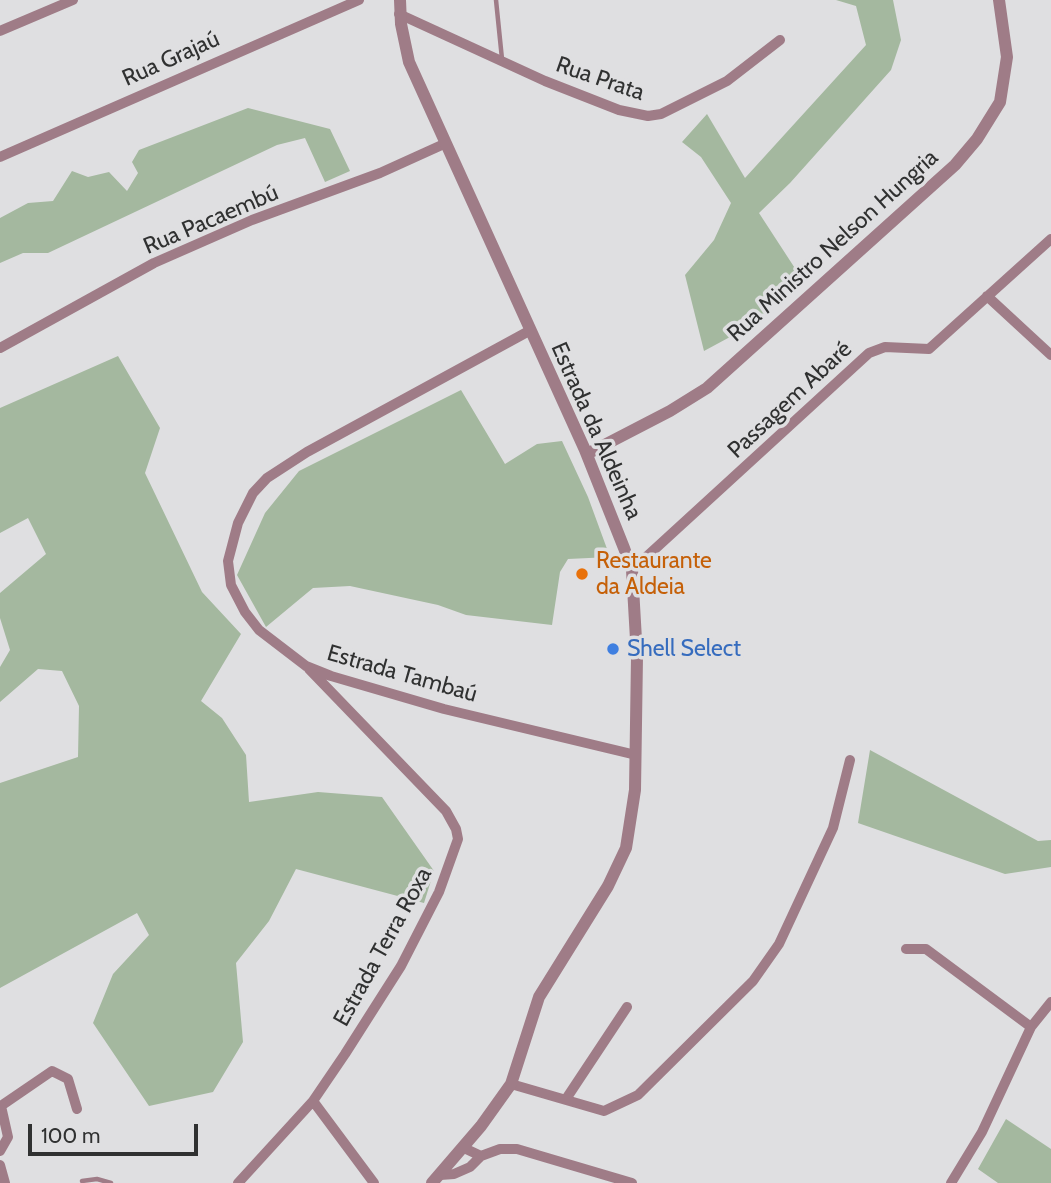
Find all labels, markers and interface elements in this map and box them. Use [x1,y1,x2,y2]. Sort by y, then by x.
street label: Rua Grajaú [118,25,224,93]
street label: Rua Prata [552,51,648,107]
street label: Rua Ministro Nelson Hungria [722,144,944,348]
street label: Rua Pacaembú [139,179,283,261]
street label: Passagem Abaré [722,336,858,464]
street label: Estrada da Aldeinha [545,338,647,524]
place label: Restaurante da Aldeia [596,547,712,601]
marker: Restaurante da Aldeia [574,566,590,582]
place label: Shell Select [627,635,741,663]
street label: Estrada Tambaú [324,639,480,709]
marker: Shell Select [605,641,621,657]
street label: Estrada Terra Roxa [328,863,438,1031]
scale bar [32,1110,201,1154]
text: 100 m [41,1123,100,1148]

